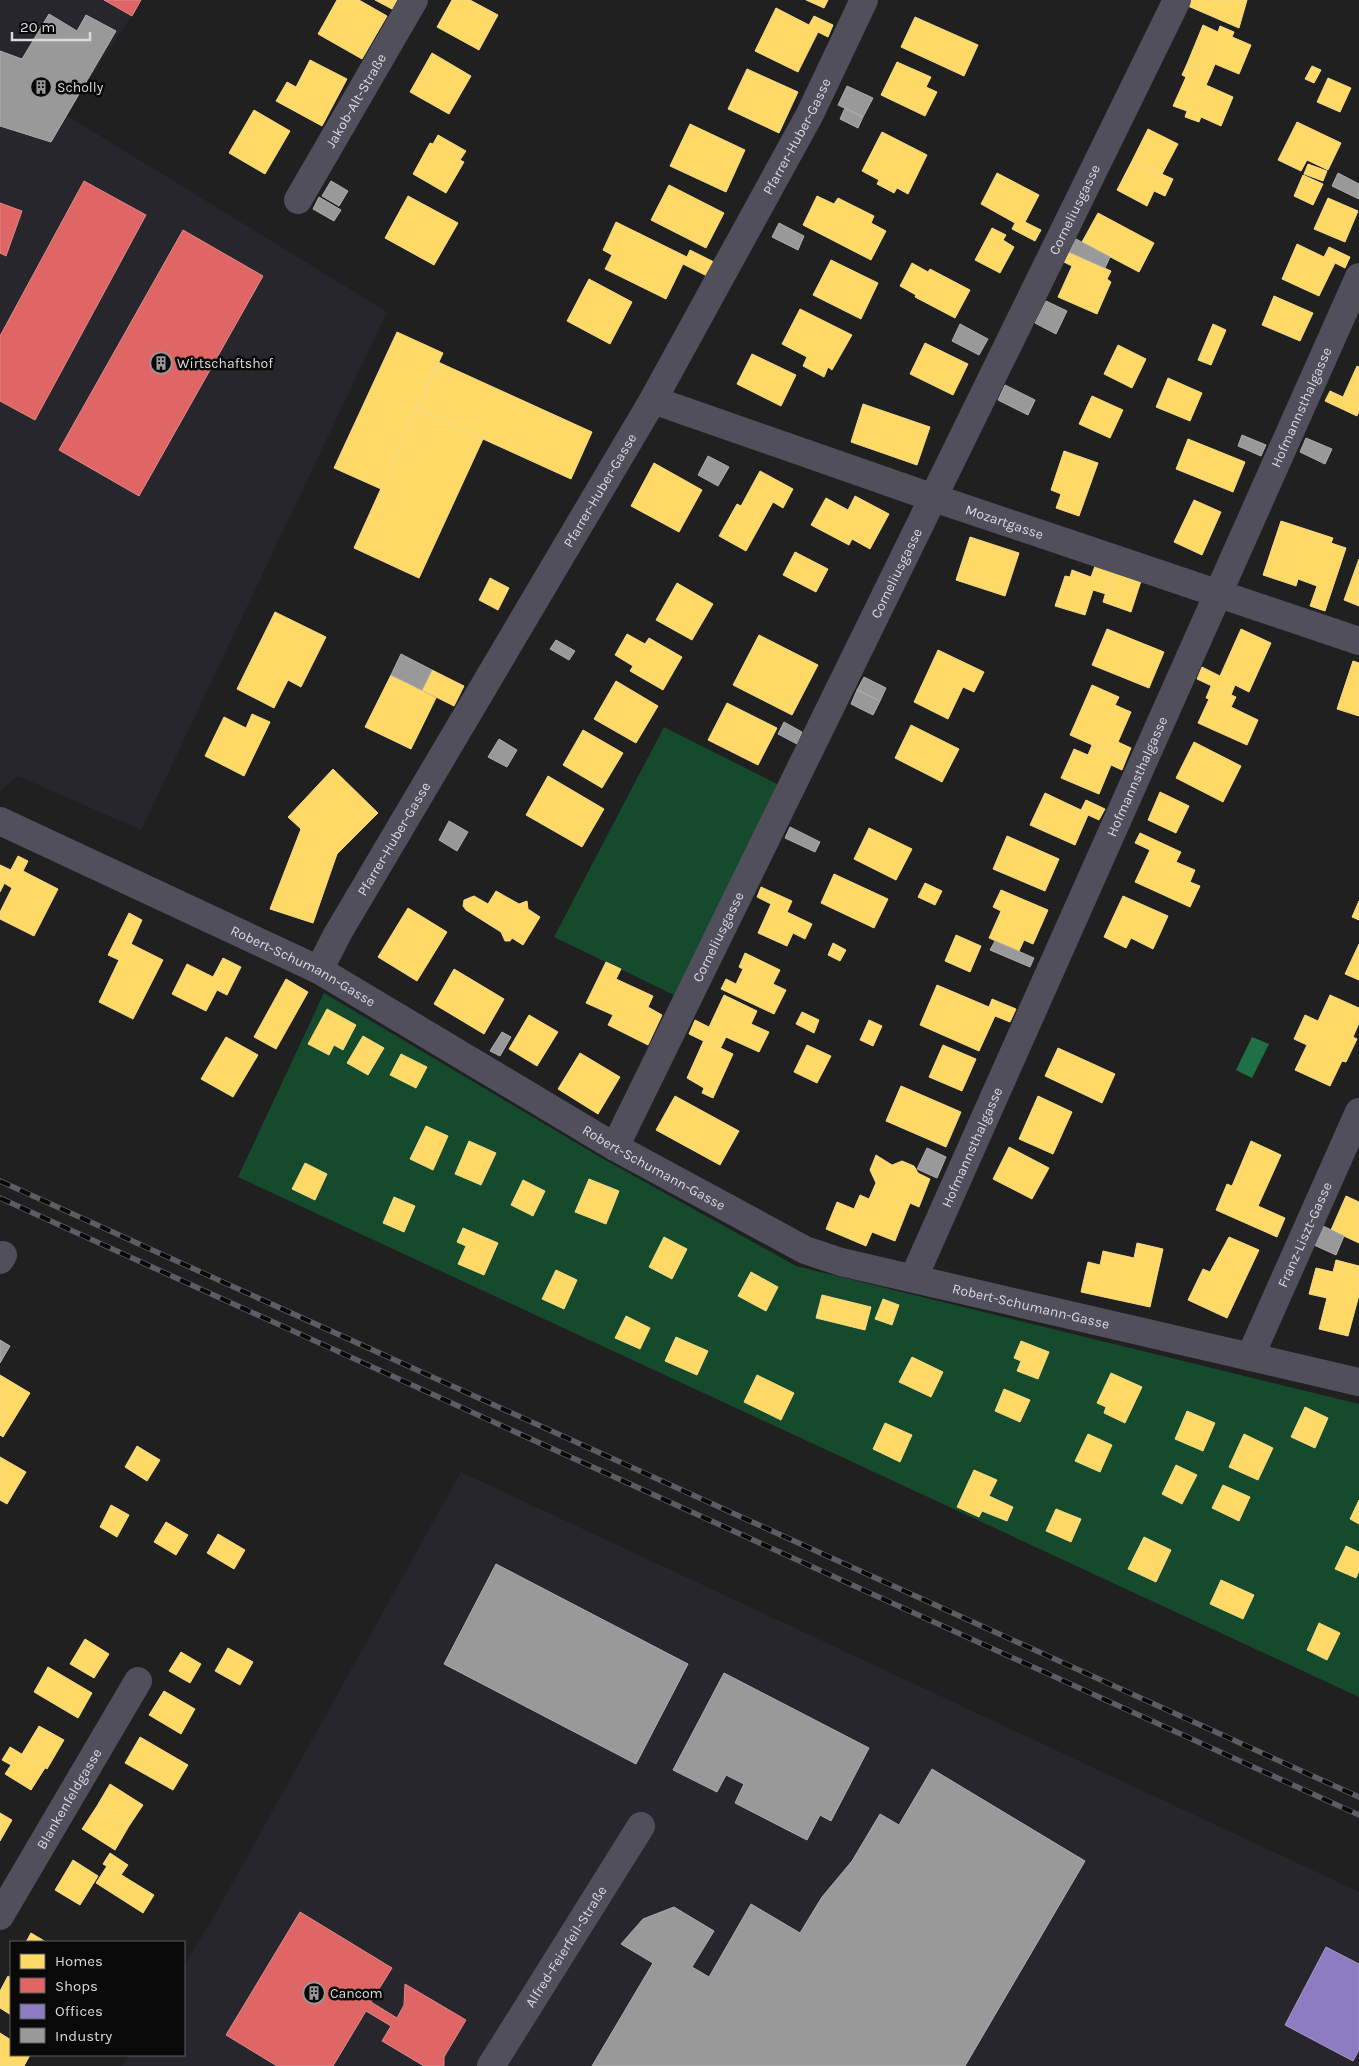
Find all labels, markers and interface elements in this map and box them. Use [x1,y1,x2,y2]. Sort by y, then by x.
scale bar [12,10,90,42]
text: 20 m [20,18,55,36]
street label: Jakob-Alt-Straße [322,50,390,151]
building icon: Scholly [29,75,53,99]
street label: Pfarrer-Huber-Gasse [759,75,834,198]
place label: Scholly [57,79,104,96]
street label: Corneliusgasse [1045,162,1104,257]
street label: Hofmannsthalgasse [1267,344,1335,470]
building icon: Wirtschaftshof [149,351,173,375]
place label: Wirtschaftshof [177,355,273,372]
street label: Pfarrer-Huber-Gasse [559,430,640,550]
street label: Mozartgasse [963,501,1046,543]
street label: Corneliusgasse [867,525,925,621]
street label: Hofmannsthalgasse [1103,714,1171,839]
street label: Pfarrer-Huber-Gasse [353,779,434,899]
street label: Corneliusgasse [689,889,747,985]
street label: Robert-Schumann-Gasse [228,921,379,1010]
street label: Hofmannsthalgasse [938,1085,1006,1210]
street label: Robert-Schumann-Gasse [579,1121,728,1214]
street label: Franz-Liszt-Gasse [1274,1179,1335,1290]
street label: Robert-Schumann-Gasse [951,1280,1111,1332]
street label: Blankenfeldgasse [33,1745,105,1852]
street label: Alfred-Feierfeil-Straße [521,1883,610,2010]
legend [10,1941,185,2056]
text: Homes [55,1952,103,1970]
text: Shops [55,1977,98,1995]
building icon: Cancom [302,1981,326,2005]
place label: Cancom [330,1985,383,2002]
text: Offices [55,2002,103,2020]
text: Industry [55,2027,112,2045]

